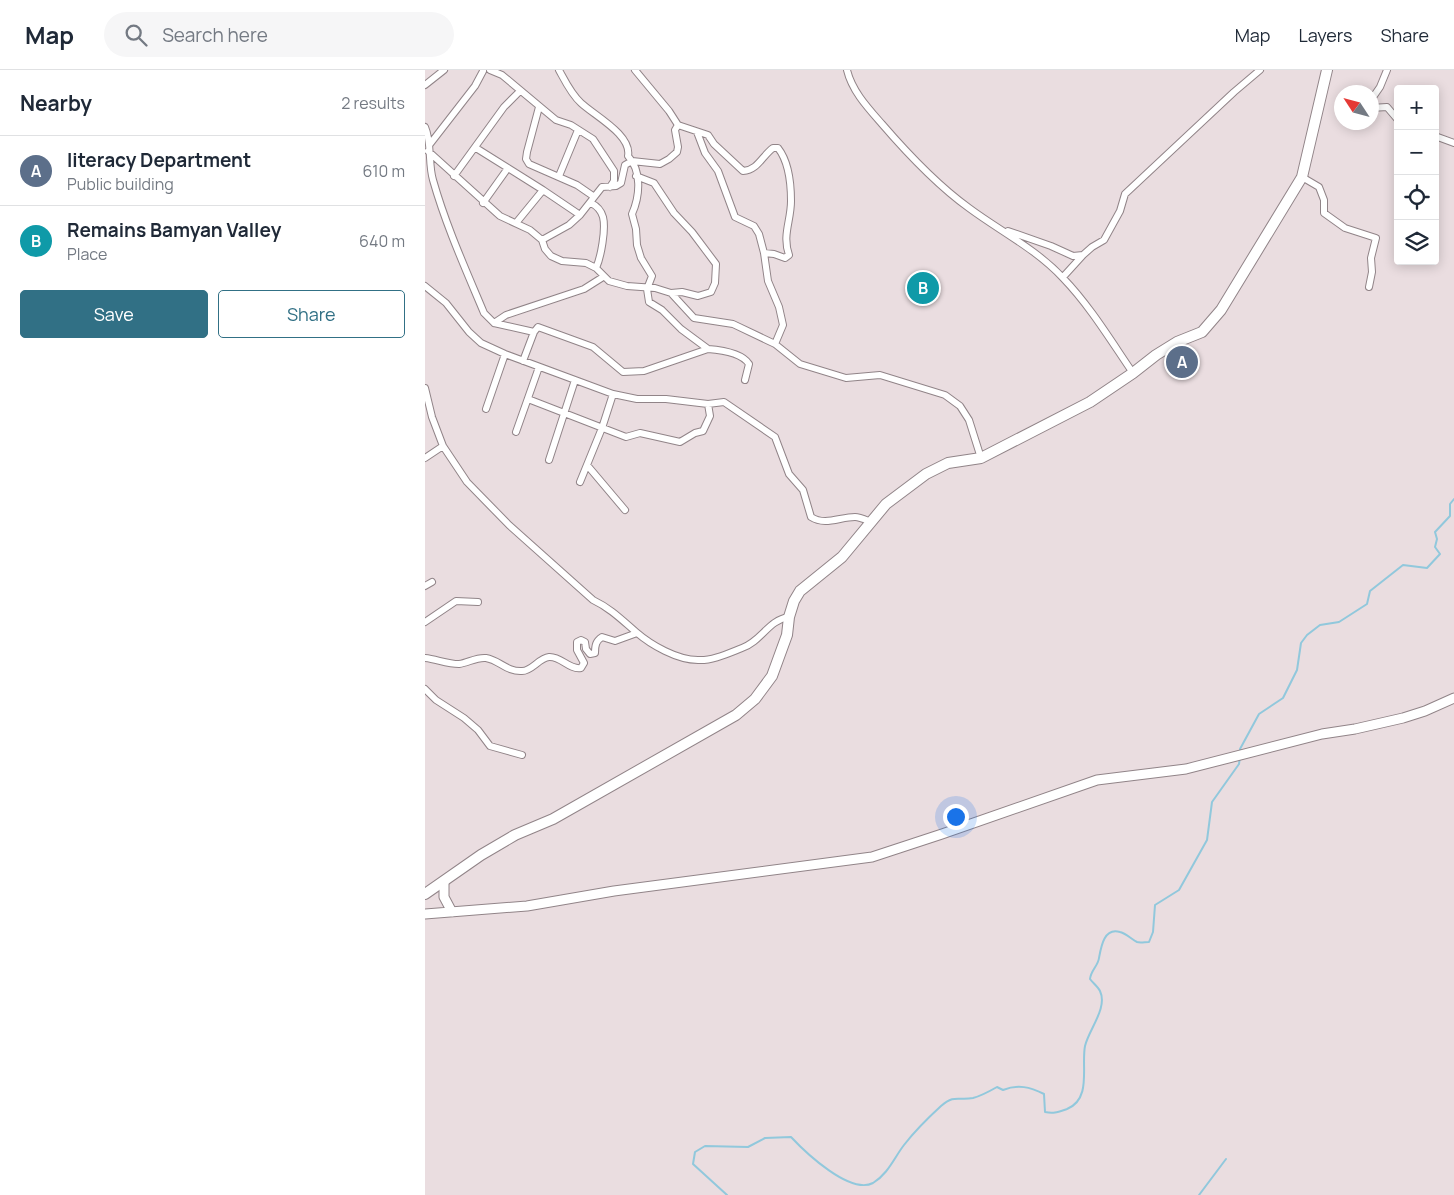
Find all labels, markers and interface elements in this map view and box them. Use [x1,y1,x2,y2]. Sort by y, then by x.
search box [104,12,454,57]
text: Map [25,18,74,51]
icon: search [122,21,150,49]
text: Search here [162,22,268,48]
text: Map [1235,23,1270,47]
text: Layers [1298,23,1352,47]
text: Share [1380,23,1429,47]
north arrow [1334,85,1379,130]
map controls [1394,85,1439,265]
button: + [1394,85,1439,130]
text: Nearby [20,89,92,117]
text: 2 results [341,92,405,114]
button: − [1394,130,1439,175]
text: literacy Department [67,147,251,173]
text: A [31,160,41,182]
text: 610 m [363,160,405,182]
text: Public building [67,173,174,195]
button: locate [1394,175,1439,220]
text: Remains Bamyan Valley [67,217,281,243]
button: layers [1394,220,1439,265]
text: B [31,230,41,252]
text: 640 m [359,230,405,252]
text: Place [67,243,107,265]
pin: B [907,269,939,307]
button: Save [20,290,208,338]
button: Share [218,290,405,338]
pin: A [1166,343,1198,381]
your location [943,804,969,830]

